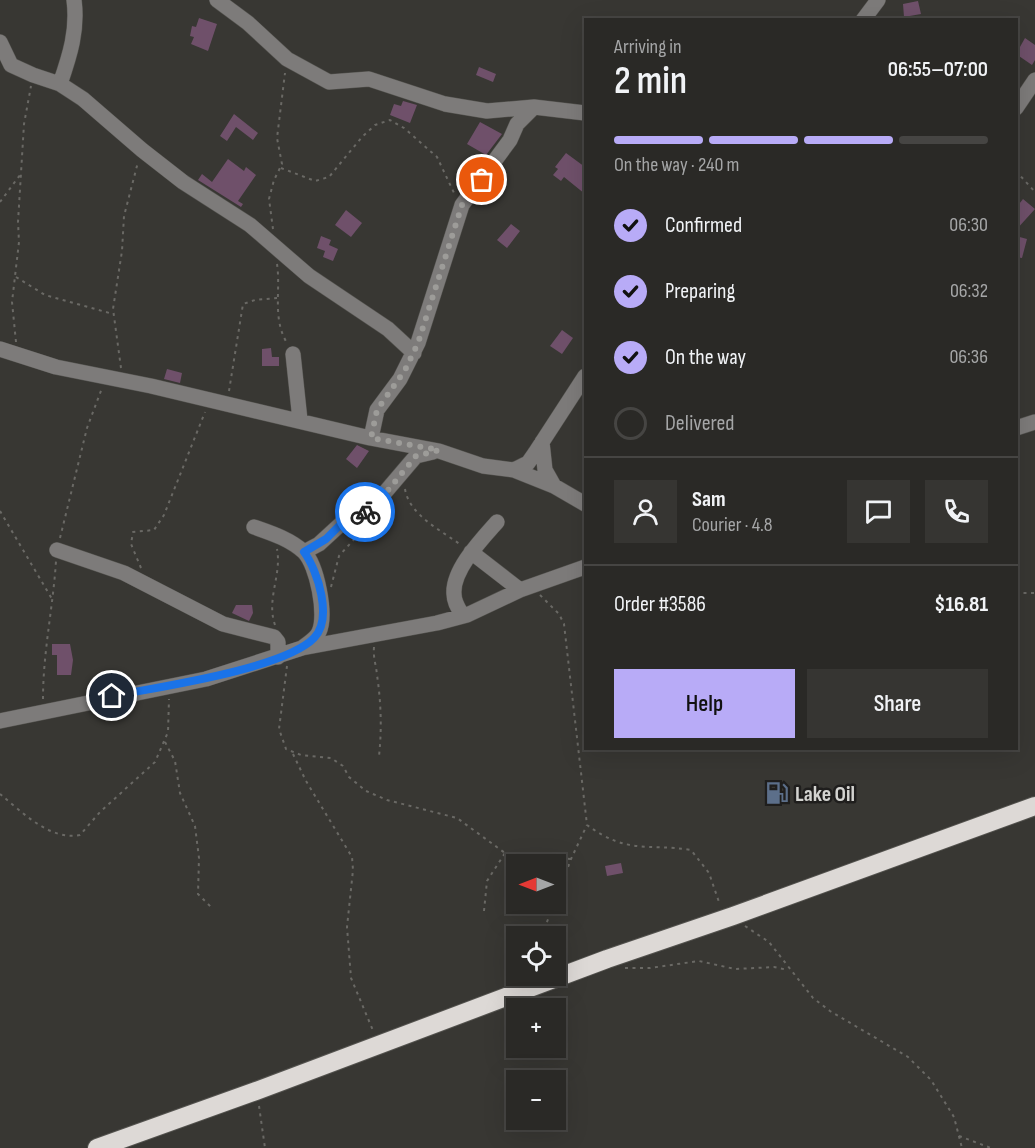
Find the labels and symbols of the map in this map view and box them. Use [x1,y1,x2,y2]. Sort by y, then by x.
pin [456,154,507,205]
courier [335,482,395,542]
pin [86,670,137,721]
fuel station icon: Lake Oil [764,780,790,806]
place label: Lake Oil [795,781,855,808]
north arrow [506,854,566,914]

